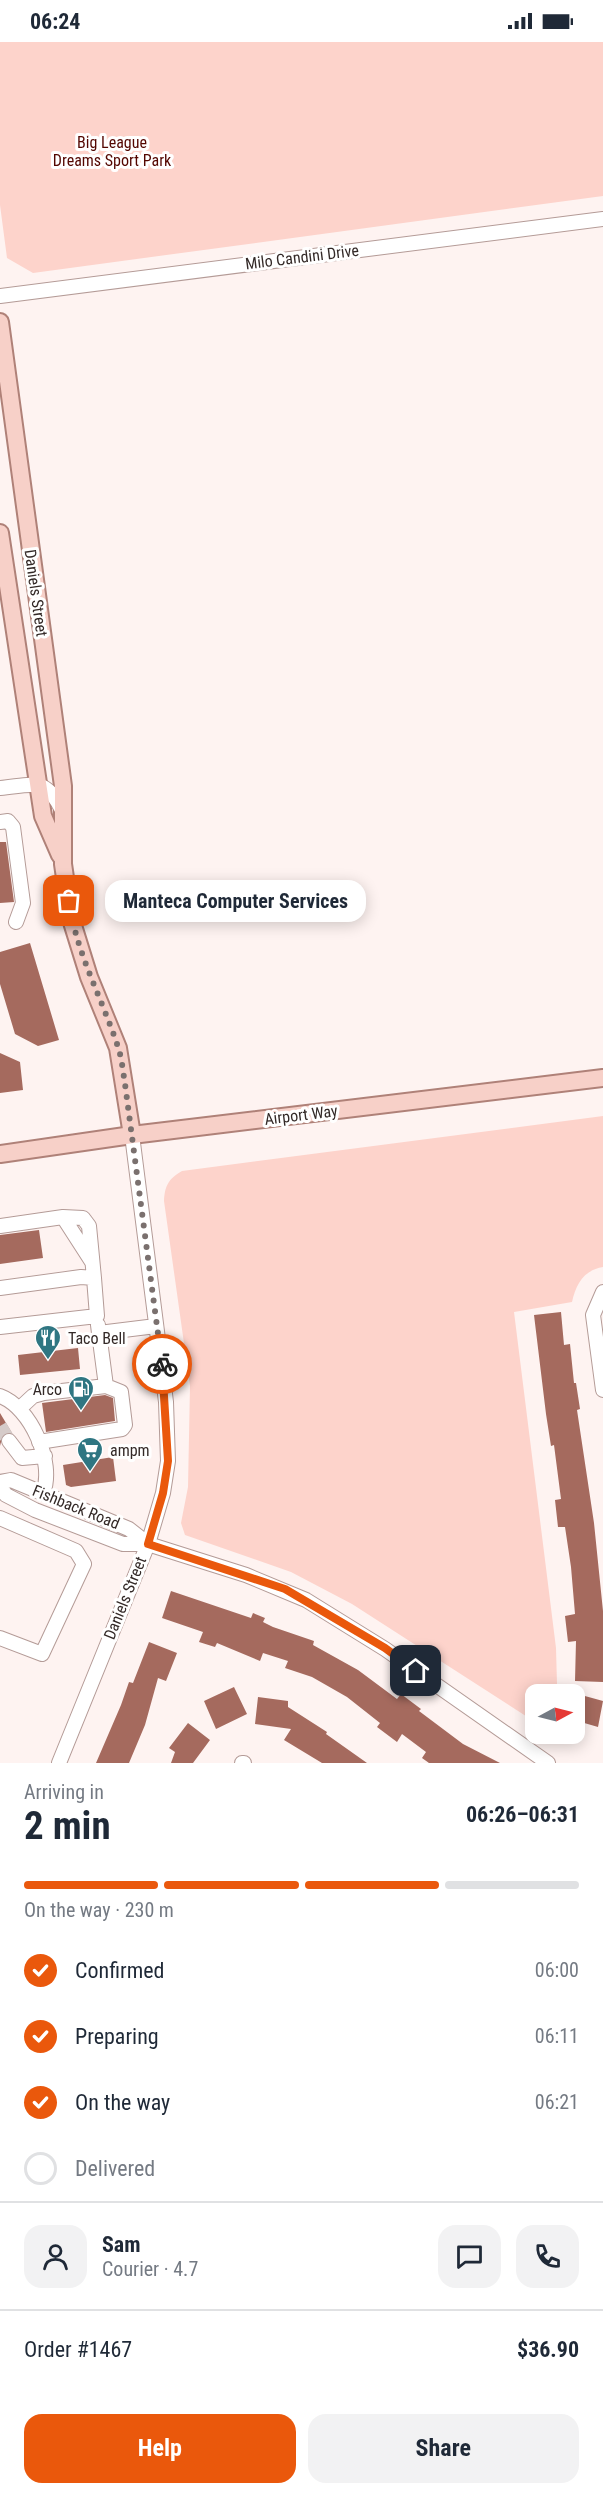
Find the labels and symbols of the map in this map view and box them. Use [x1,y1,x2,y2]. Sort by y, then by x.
park label: Big League Dreams Sport Park [53,133,172,170]
street label: Milo Candini Drive [244,241,360,273]
street label: Daniels Street [20,548,52,638]
pin [43,875,94,926]
callout: Manteca Computer Services [105,880,366,922]
street label: Airport Way [263,1101,339,1129]
restaurant icon: Taco Bell [33,1323,63,1361]
place label: Taco Bell [68,1329,126,1348]
courier [132,1334,192,1394]
fuel station icon: Arco [66,1374,96,1412]
place label: Arco [33,1380,62,1399]
supermarket icon: ampm [75,1435,105,1473]
place label: ampm [110,1441,150,1460]
street label: Fishback Road [30,1481,122,1533]
street label: Daniels Street [100,1553,150,1642]
pin [390,1645,441,1696]
north arrow [525,1684,585,1744]

